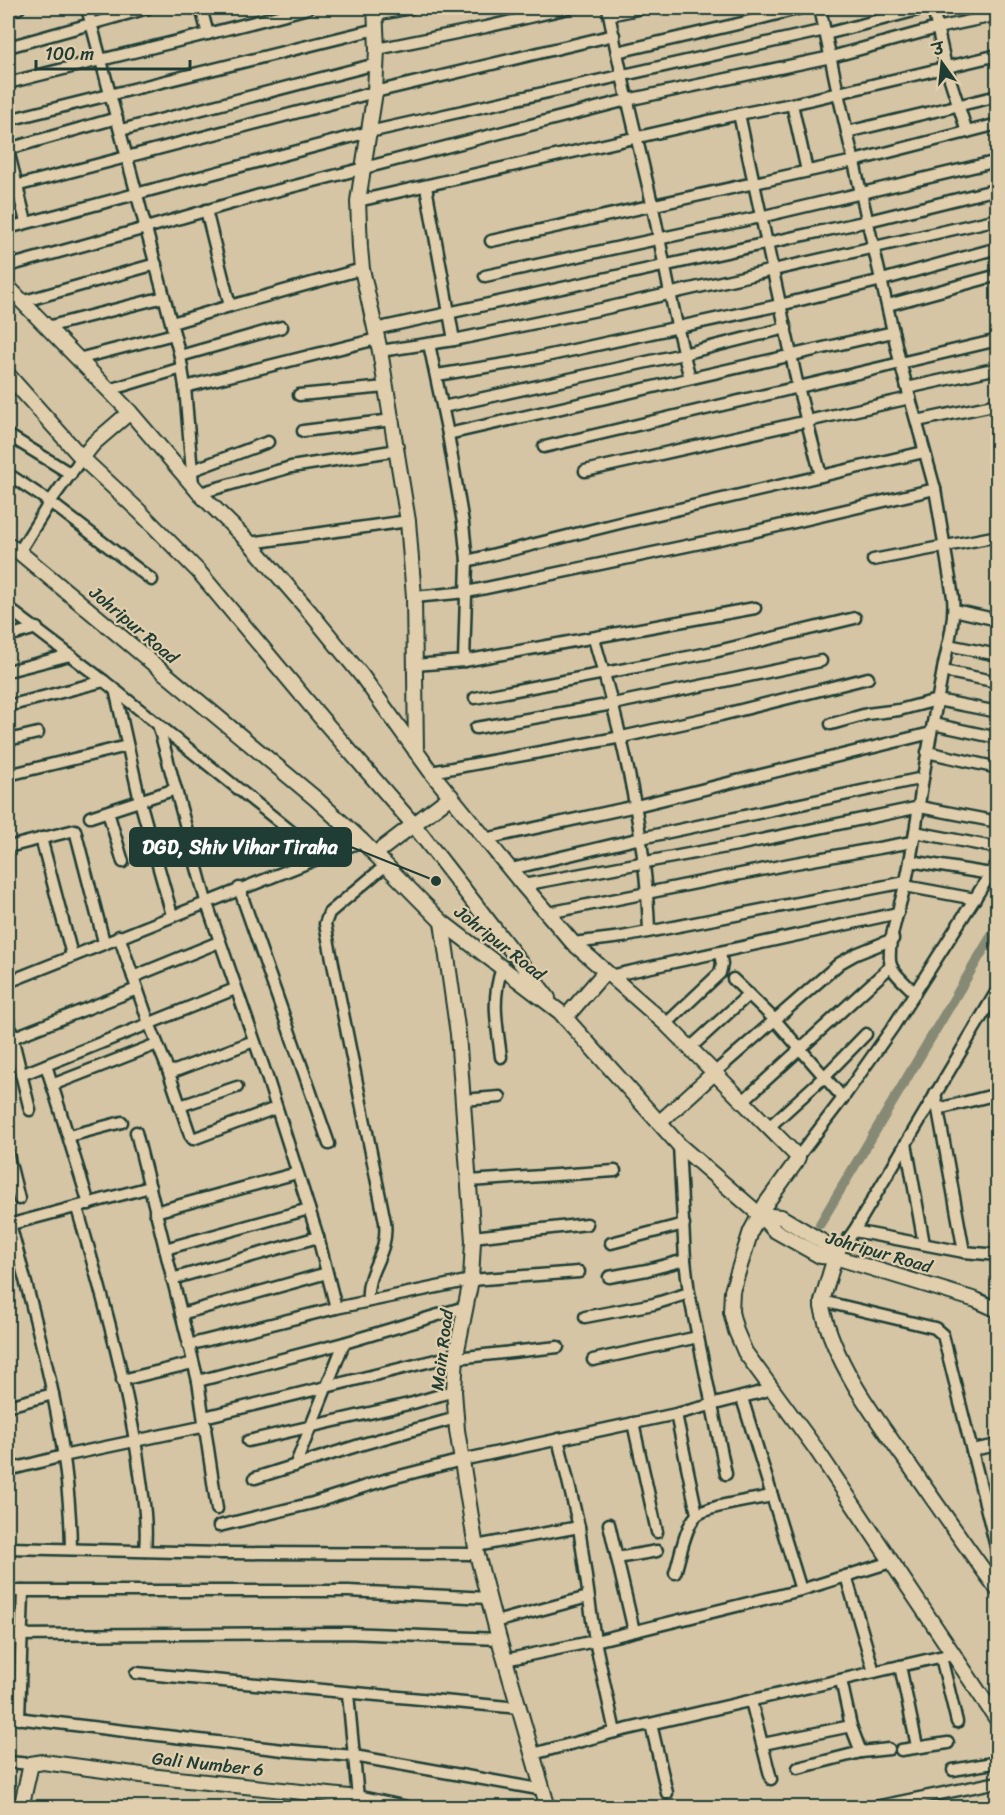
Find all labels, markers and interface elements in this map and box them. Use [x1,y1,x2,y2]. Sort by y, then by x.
scale bar [36,33,190,71]
north arrow [912,33,972,93]
text: उ [927,33,948,65]
text: 100 m [45,38,94,70]
street label: Johripur Road [81,577,187,673]
callout: DGD, Shiv Vihar Tiraha [130,828,351,866]
text: DGD, Shiv Vihar Tiraha [142,830,339,865]
street label: Johripur Road [446,896,554,990]
street label: Johripur Road [821,1221,937,1283]
street label: Main Road [421,1306,463,1392]
street label: Gali Number 6 [150,1742,266,1786]

